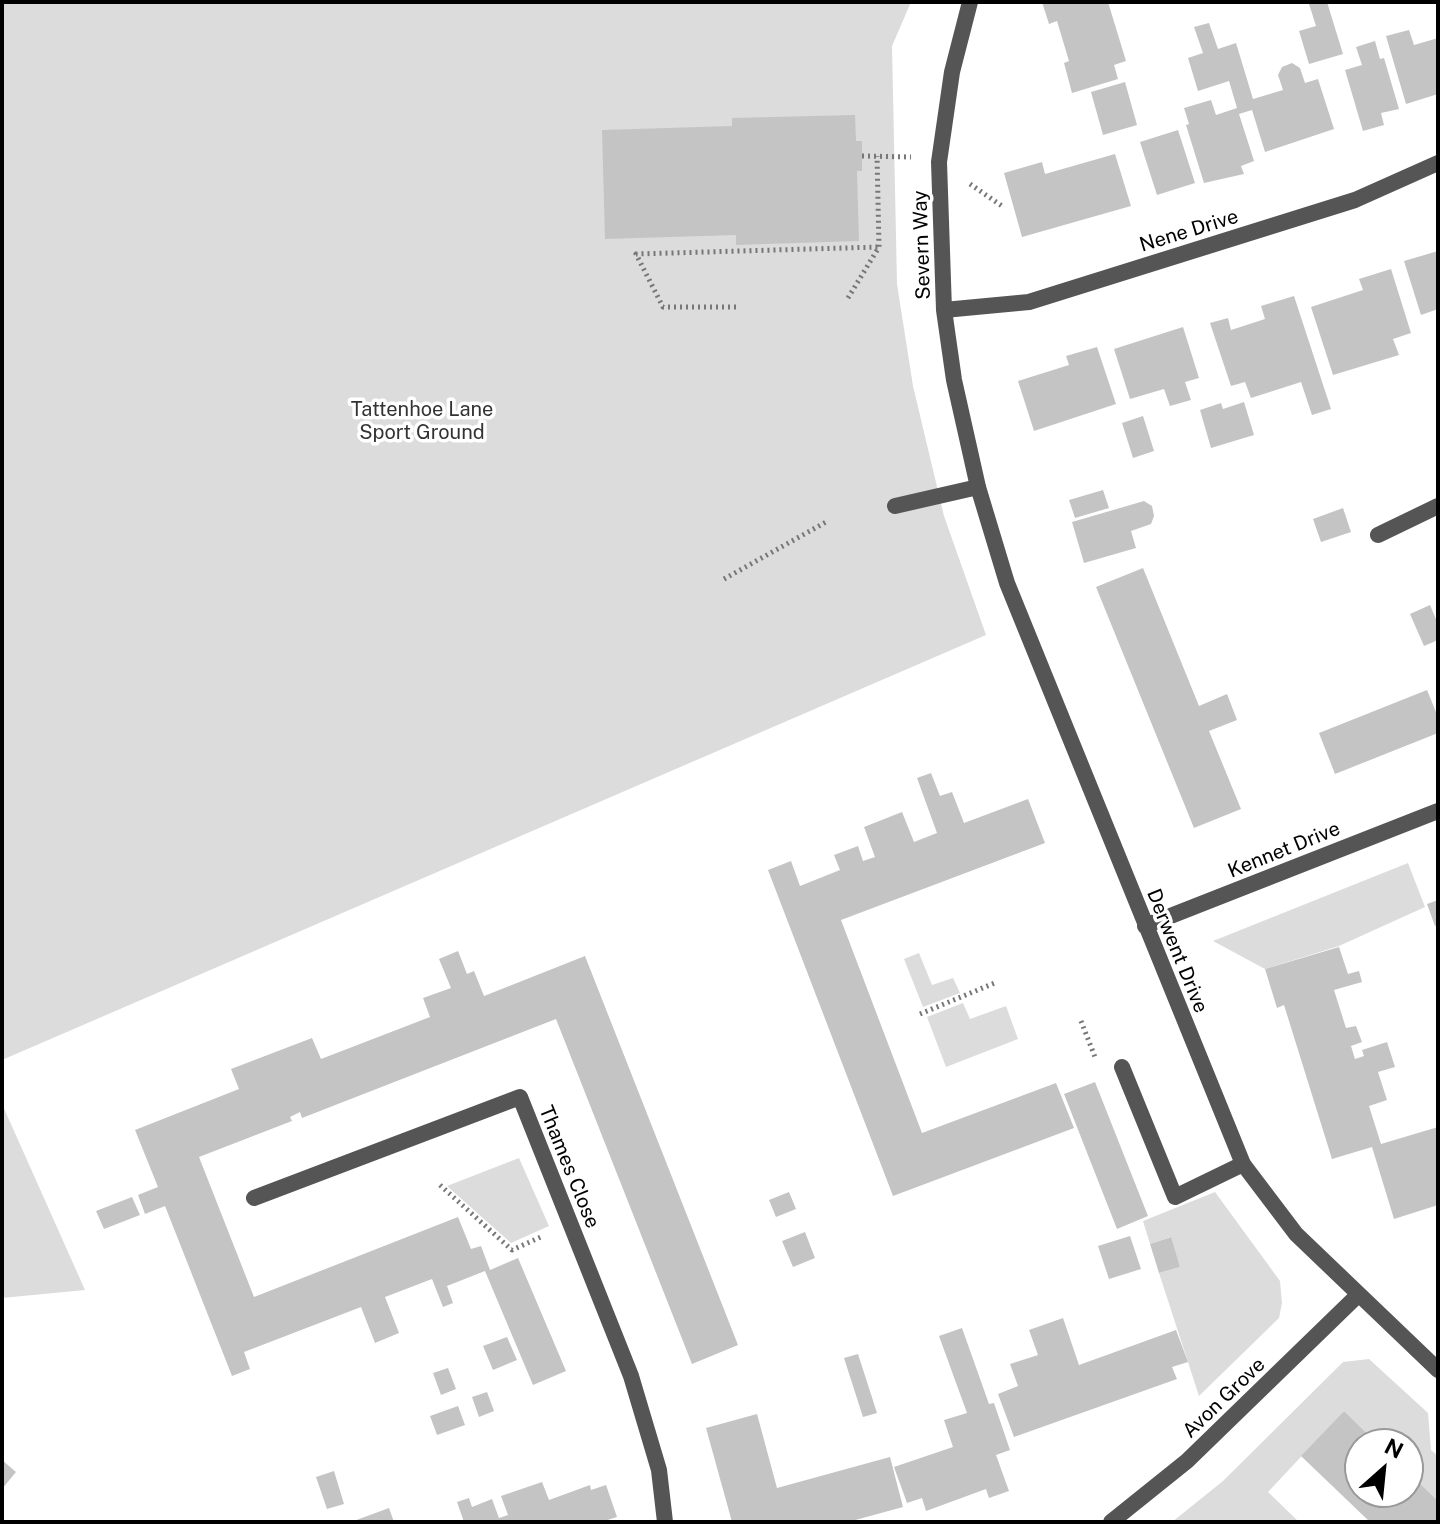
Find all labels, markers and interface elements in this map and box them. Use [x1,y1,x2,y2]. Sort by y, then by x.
street label: Severn Way [908,190,936,300]
street label: Nene Drive [1137,205,1241,257]
park label: Tattenhoe Lane Sport Ground [351,398,493,445]
street label: Kennet Drive [1224,817,1344,883]
street label: Derwent Drive [1141,885,1213,1017]
street label: Thames Close [534,1102,604,1232]
street label: Avon Grove [1178,1353,1270,1443]
north arrow [1344,1428,1424,1508]
text: N [1380,1433,1408,1464]

